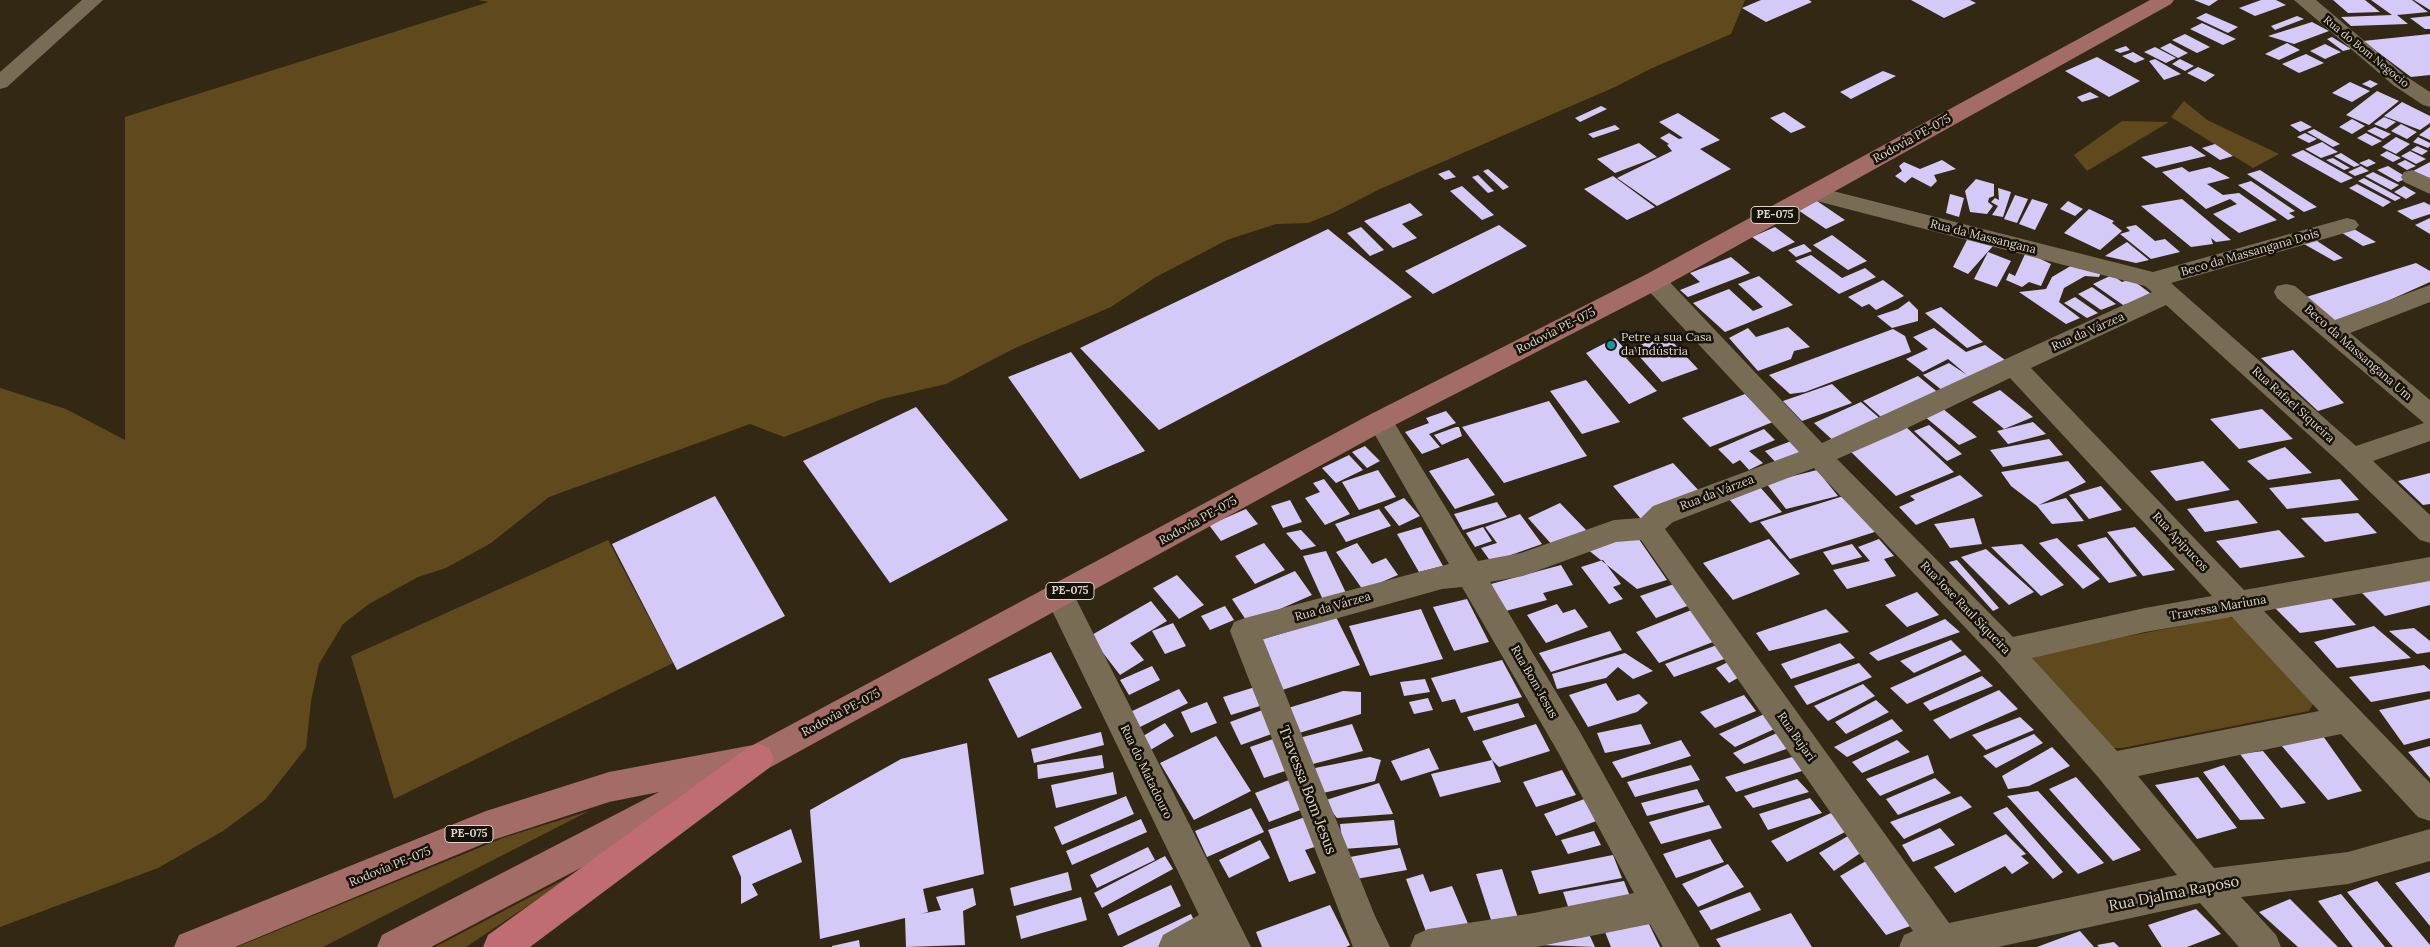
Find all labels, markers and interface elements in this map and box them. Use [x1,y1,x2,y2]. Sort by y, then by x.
street label: Rua do Bom Negocio [2321,14,2411,90]
street label: Rodovia PE-075 [1870,112,1954,166]
road number: PE-075 [1751,206,1799,224]
street label: Rua da Massangana [1929,217,2037,257]
street label: Beco da Massangana Dois [2179,226,2321,280]
street label: Beco da Massangana Um [2301,302,2415,404]
street label: Rodovia PE-075 [1514,305,1598,357]
street label: Rua da Várzea [2049,310,2127,354]
place label: Petre a sua Casa da Indústria [1621,331,1712,359]
marker: Petre a sua Casa da Indústria [1605,339,1617,351]
street label: Rua Rafael Siqueira [2249,364,2337,446]
street label: Rua da Várzea [1678,472,1756,514]
street label: Rodovia PE-075 [1156,494,1240,548]
street label: Rua Apipucos [2149,510,2211,574]
street label: Rua Jose Raul Siqueira [1917,559,2013,657]
road number: PE-075 [1046,582,1094,600]
street label: Rua da Várzea [1293,589,1373,625]
street label: Travessa Mariuna [2168,592,2268,624]
street label: Rua Bom Jesus [1507,643,1561,721]
street label: Rodovia PE-075 [799,686,883,740]
street label: Rua Bujari [1774,710,1818,764]
street label: Rua do Matadouro [1117,723,1175,821]
street label: Travessa Bom Jesus [1274,723,1340,857]
road number: PE-075 [445,826,493,842]
street label: Rodovia PE-075 [347,844,433,890]
street label: Rua Djalma Raposo [2107,873,2241,915]

